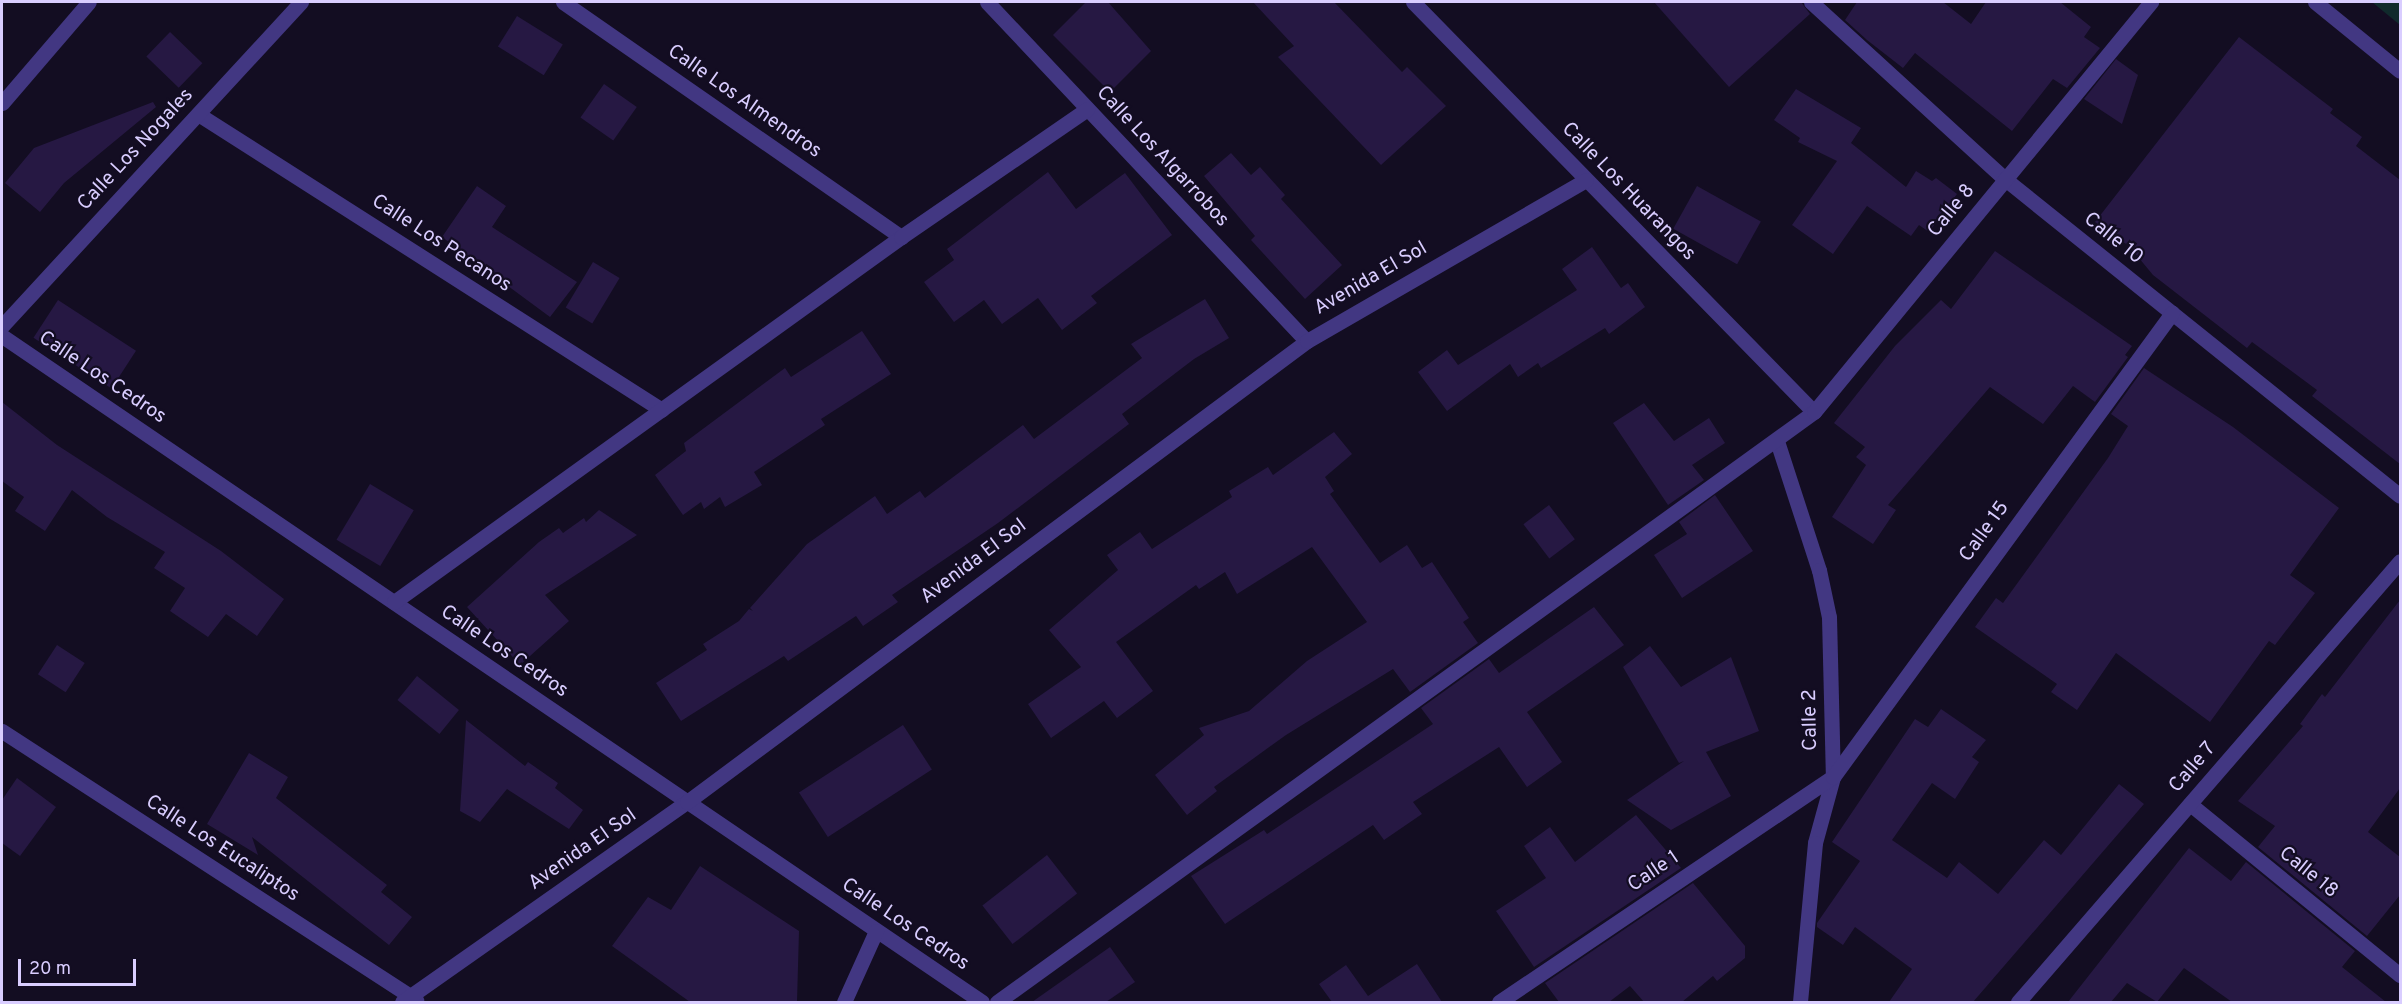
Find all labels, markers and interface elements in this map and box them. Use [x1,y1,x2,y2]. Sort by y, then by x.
street label: Calle Los Almendros [662,40,826,164]
street label: Calle Los Algarrobos [1090,81,1234,233]
street label: Calle Los Nogales [73,84,199,216]
street label: Calle Los Huarangos [1556,118,1700,266]
street label: Calle 8 [1923,180,1981,242]
street label: Calle Los Pecanos [367,190,515,298]
street label: Calle 10 [2078,208,2148,270]
street label: Avenida El Sol [1310,237,1432,321]
street label: Calle Los Cedros [34,326,170,430]
street label: Calle 15 [1955,497,2015,567]
street label: Avenida El Sol [916,514,1032,610]
street label: Calle Los Cedros [436,600,572,704]
street label: Calle 2 [1798,689,1824,751]
street label: Calle 7 [2164,738,2222,798]
street label: Calle Los Eucaliptos [141,790,303,908]
street label: Avenida El Sol [524,804,642,896]
street label: Calle 18 [2274,842,2342,904]
street label: Calle 1 [1624,846,1684,898]
street label: Calle Los Cedros [837,873,973,977]
scale bar [21,947,140,985]
text: 20 m [29,958,71,981]

